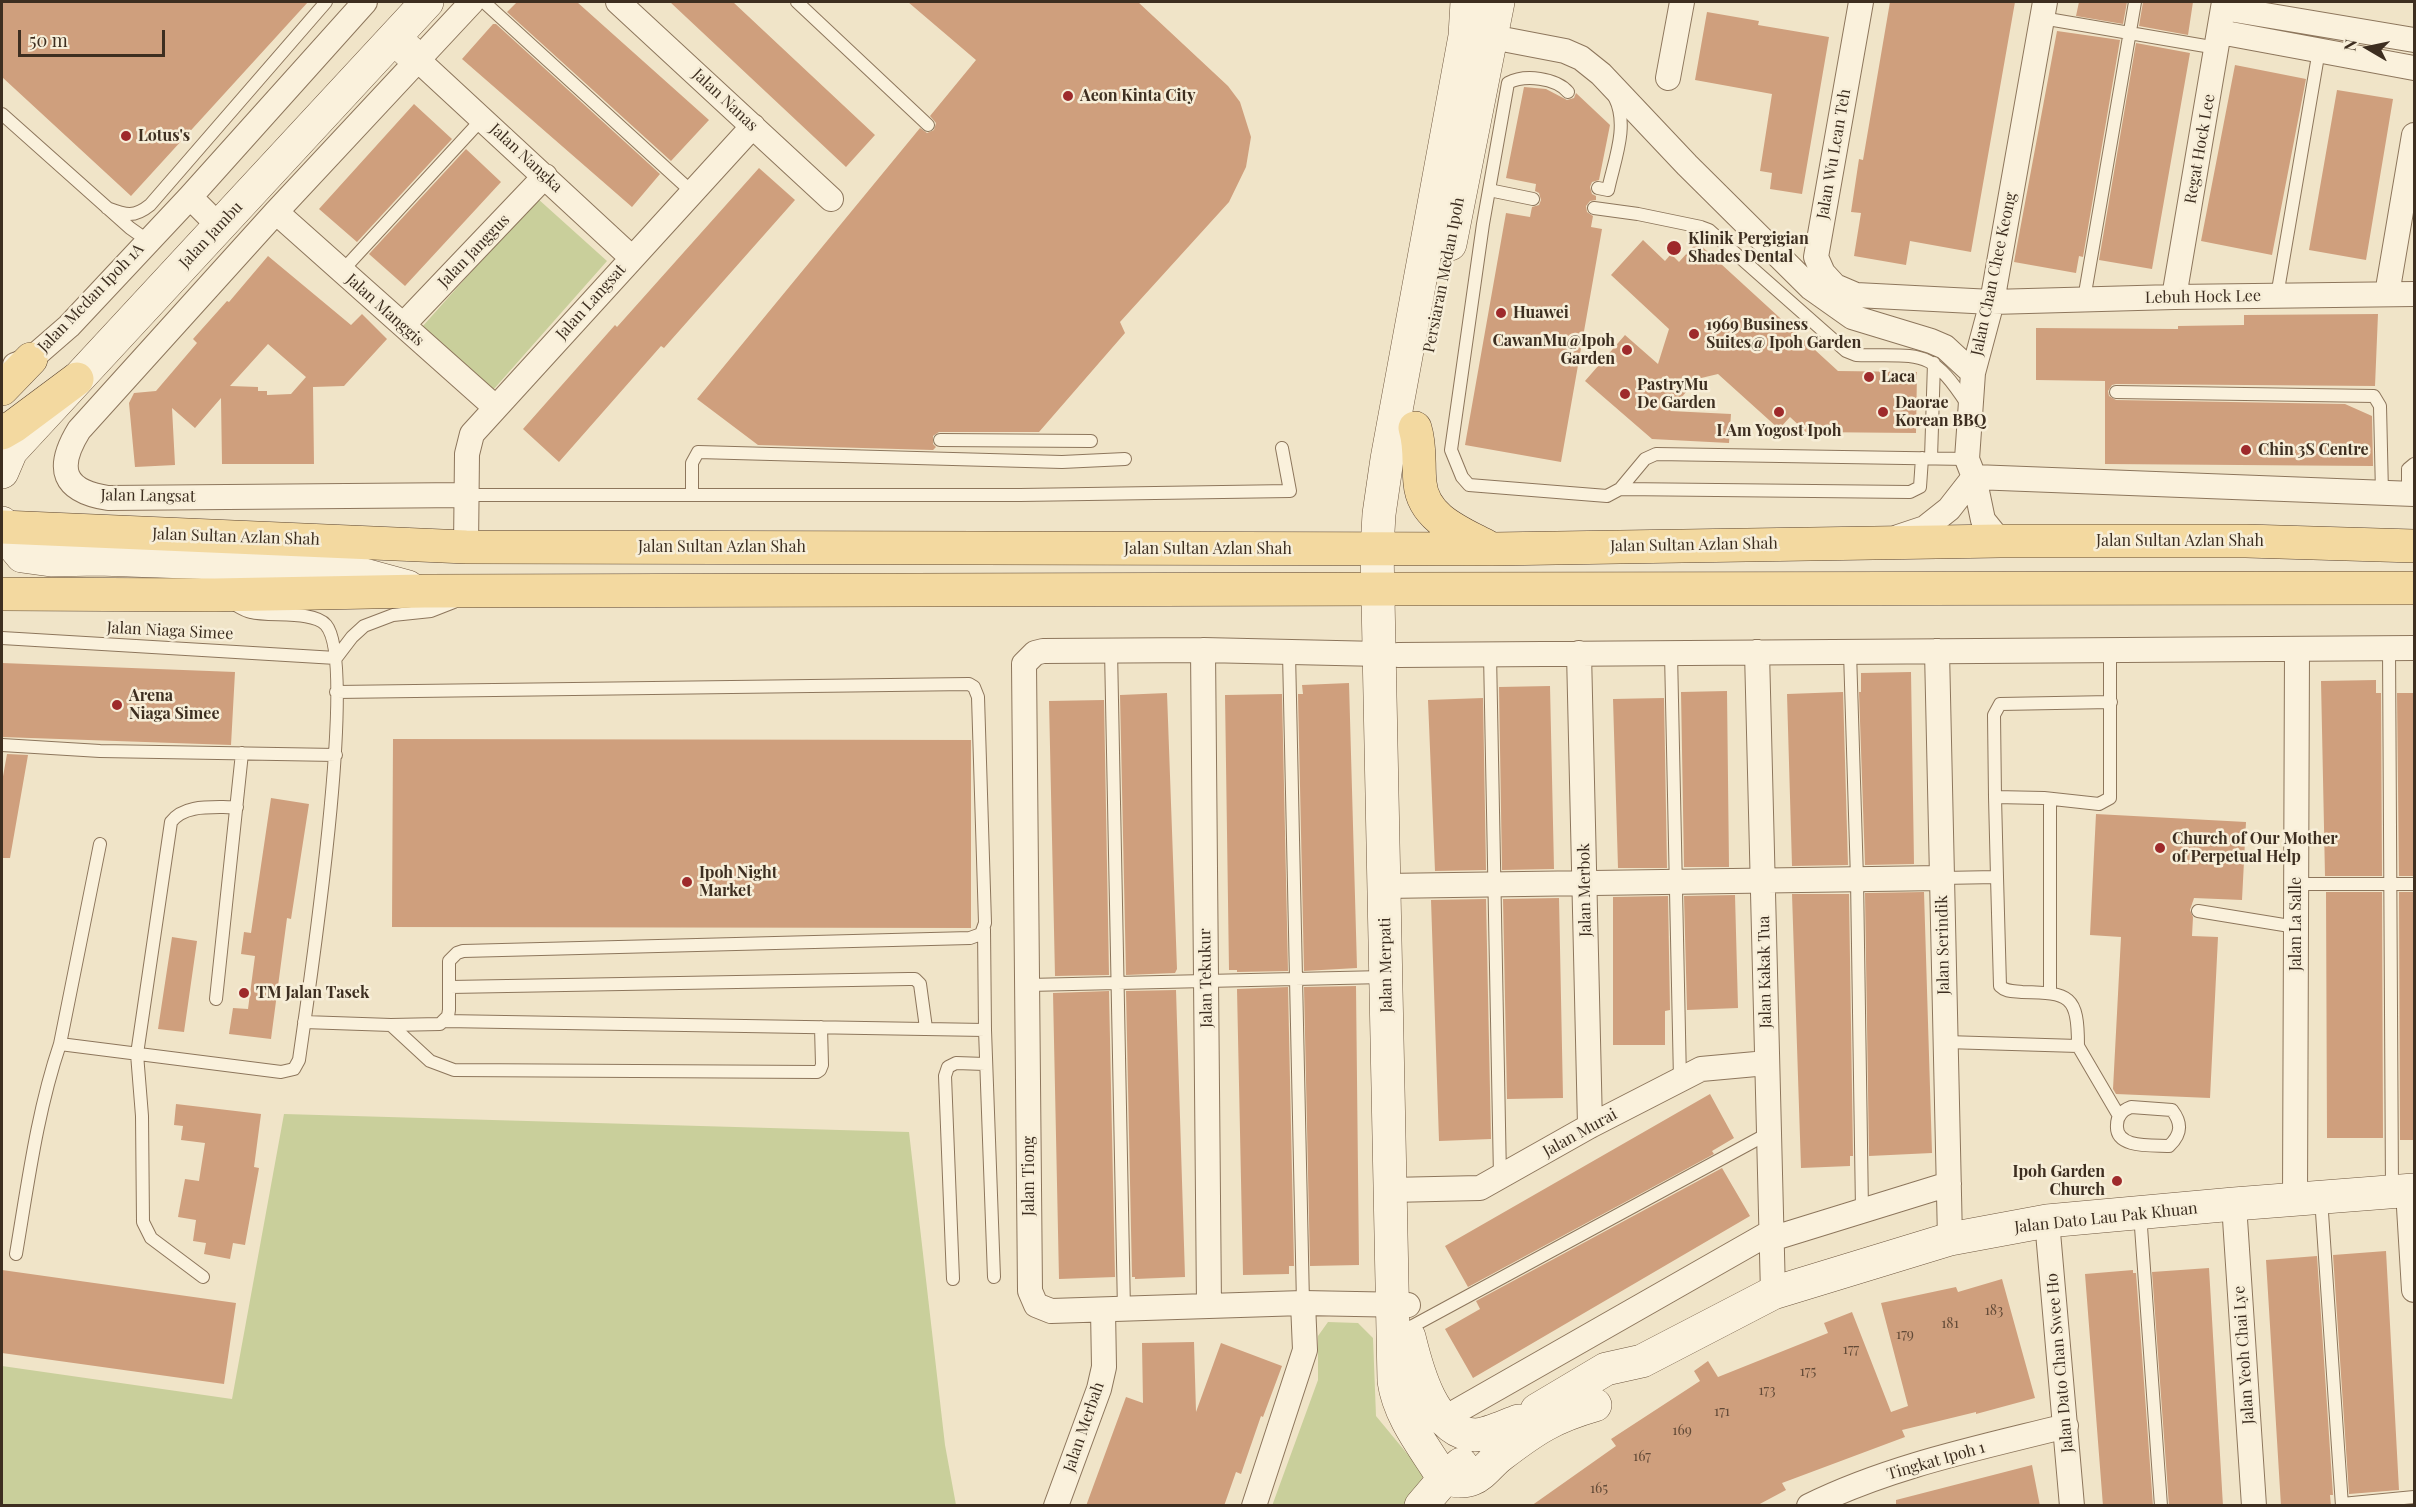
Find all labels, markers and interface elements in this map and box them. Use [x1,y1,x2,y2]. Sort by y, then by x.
scale bar [21,18,168,56]
north arrow [2338,18,2398,78]
text: 50 m [29,28,68,52]
text: N [2338,38,2361,52]
street label: Jalan Nanas [688,65,762,135]
place label: Aeon Kinta City [1080,86,1196,106]
street label: Jalan Wu Lean Teh [1813,87,1855,221]
marker: Aeon Kinta City [1061,89,1075,103]
street label: Regat Hock Lee [2181,93,2219,205]
street label: Jalan Nangka [486,120,566,196]
place label: Lotus's [138,126,190,146]
marker: Lotus's [119,129,133,143]
street label: Jalan Chan Chee Keong [1967,191,2021,357]
street label: Persiaran Medan Ipoh [1420,196,1468,354]
street label: Jalan Jambu [175,198,247,272]
street label: Jalan Janggus [434,210,514,292]
place label: Klinik Pergigian Shades Dental [1688,229,1809,267]
marker: Klinik Pergigian Shades Dental [1665,239,1683,257]
street label: Jalan Medan Ipoh 1A [34,240,148,356]
street label: Jalan Langsat [552,260,630,344]
street label: Jalan Manggis [342,270,428,350]
street label: Lebuh Hock Lee [2145,286,2261,308]
place label: Huawei [1513,303,1569,323]
marker: Huawei [1494,306,1508,320]
place label: 1969 Business Suites@ Ipoh Garden [1706,315,1861,353]
marker: 1969 Business Suites@ Ipoh Garden [1687,327,1701,341]
place label: CawanMu@Ipoh Garden [1493,331,1615,369]
marker: CawanMu@Ipoh Garden [1620,343,1634,357]
place label: Laca [1881,367,1915,387]
marker: Laca [1862,370,1876,384]
place label: PastryMu De Garden [1637,375,1716,413]
marker: PastryMu De Garden [1618,387,1632,401]
place label: Daorae Korean BBQ [1895,393,1987,431]
marker: I Am Yogost Ipoh [1772,405,1786,419]
marker: Daorae Korean BBQ [1876,405,1890,419]
place label: I Am Yogost Ipoh [1717,421,1841,441]
place label: Chin 3S Centre [2258,440,2368,460]
marker: Chin 3S Centre [2239,443,2253,457]
street label: Jalan Langsat [100,486,196,506]
street label: Jalan Sultan Azlan Shah [152,524,320,550]
street label: Jalan Sultan Azlan Shah [2096,531,2264,551]
street label: Jalan Sultan Azlan Shah [1610,534,1778,556]
street label: Jalan Sultan Azlan Shah [638,537,806,557]
street label: Jalan Sultan Azlan Shah [1124,539,1292,559]
street label: Jalan Niaga Simee [106,618,234,644]
place label: Arena Niaga Simee [129,686,219,724]
marker: Arena Niaga Simee [110,698,124,712]
place label: Church of Our Mother of Perpetual Help [2172,829,2338,867]
marker: Church of Our Mother of Perpetual Help [2153,841,2167,855]
street label: Jalan Merbok [1575,843,1595,937]
place label: Ipoh Night Market [699,863,777,901]
marker: Ipoh Night Market [680,875,694,889]
street label: Jalan La Salle [2286,877,2306,971]
street label: Jalan Serindik [1933,895,1953,995]
street label: Jalan Kakak Tua [1754,915,1776,1029]
street label: Jalan Merpati [1376,917,1396,1013]
street label: Jalan Tekukur [1196,928,1216,1028]
place label: TM Jalan Tasek [256,983,369,1003]
marker: TM Jalan Tasek [237,986,251,1000]
street label: Jalan Murai [1540,1105,1620,1161]
street label: Jalan Tiong [1019,1136,1039,1216]
place label: Ipoh Garden Church [2013,1162,2105,1200]
marker: Ipoh Garden Church [2110,1174,2124,1188]
street label: Jalan Dato Lau Pak Khuan [2013,1199,2199,1237]
street label: Jalan Dato Chan Swee Ho [2043,1272,2077,1454]
street label: Jalan Yeoh Chai Lye [2230,1285,2258,1425]
house number: 183 [1985,1303,2003,1319]
house number: 181 [1941,1316,1959,1332]
house number: 179 [1896,1327,1914,1343]
house number: 177 [1843,1342,1859,1358]
house number: 175 [1800,1364,1816,1380]
street label: Jalan Merbah [1060,1380,1108,1474]
house number: 173 [1758,1383,1776,1399]
house number: 171 [1714,1404,1730,1420]
house number: 169 [1672,1423,1692,1439]
street label: Tingkat Ipoh 1 [1885,1438,1987,1484]
house number: 167 [1633,1449,1651,1465]
house number: 165 [1590,1481,1608,1497]

